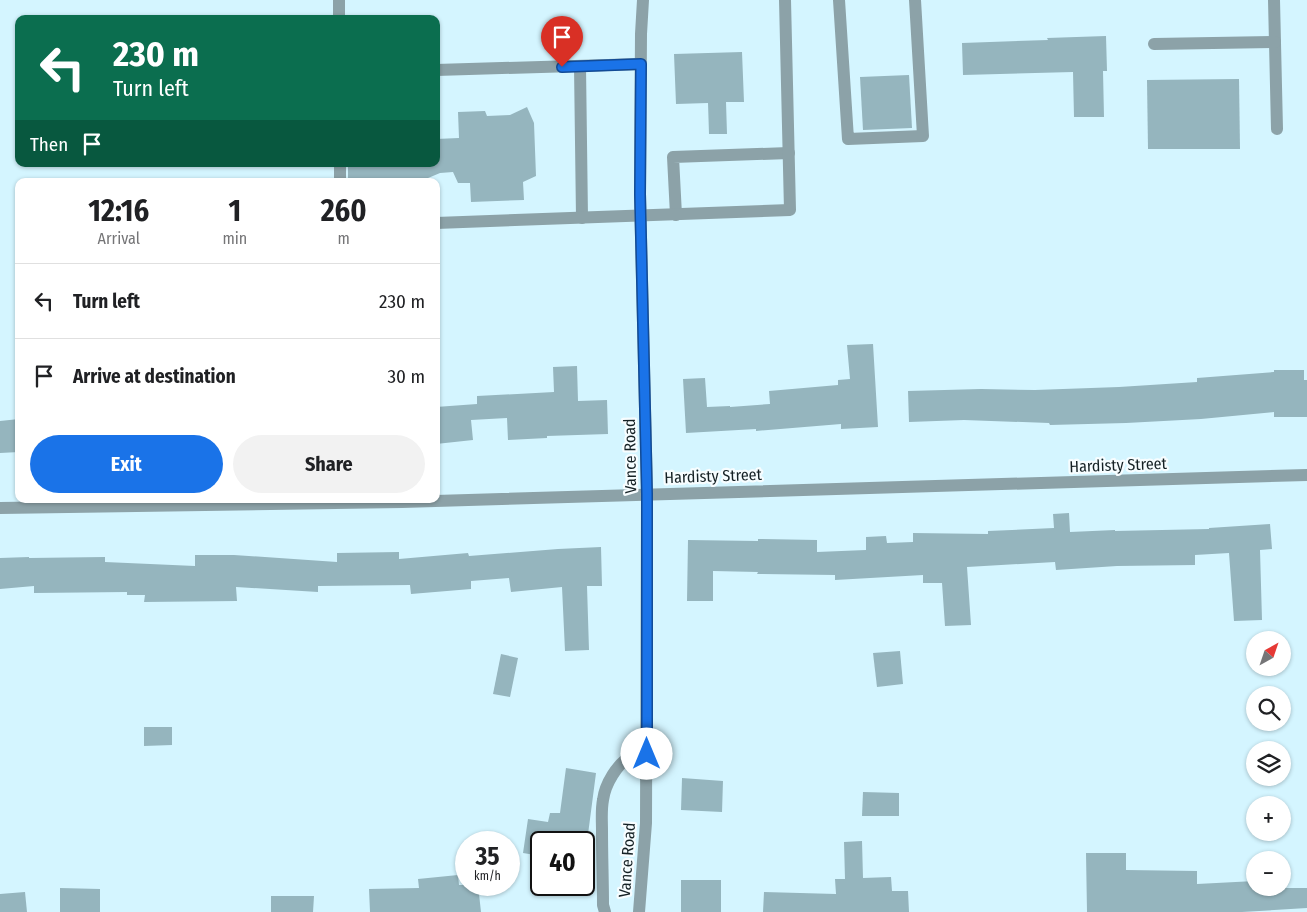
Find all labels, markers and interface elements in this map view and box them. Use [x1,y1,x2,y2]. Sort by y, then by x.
pin [541,16,583,67]
icon: arrive [548,23,576,51]
text: 230 m [113,33,199,75]
icon: left [30,35,95,100]
text: Turn left [113,75,189,102]
icon: arrive [78,130,106,158]
text: Then [30,133,68,156]
text: 12:16 [88,193,149,229]
text: 1 [229,193,241,229]
text: 260 [321,193,367,229]
text: Arrival [98,229,140,248]
text: min [223,229,247,248]
text: m [338,229,350,248]
icon: left [30,287,58,315]
text: Turn left [73,290,140,313]
text: 230 m [379,290,425,313]
icon: arrive [30,362,58,390]
text: Arrive at destination [73,365,236,388]
text: 30 m [387,365,425,388]
street label: Vance Road [620,418,640,494]
button: Exit [30,435,223,493]
button: Share [233,435,425,493]
street label: Hardisty Street [1069,454,1168,476]
street label: Hardisty Street [664,465,763,487]
north arrow [1246,631,1291,676]
map controls [1246,631,1291,896]
button: search [1246,686,1291,731]
position arrow [620,727,672,779]
button: layers [1246,741,1291,786]
button: + [1246,796,1291,841]
street label: Vance Road [615,822,639,898]
speed limit sign: 40 [530,831,595,896]
text: 35 [475,842,500,872]
button: − [1246,851,1291,896]
text: km/h [474,869,501,883]

